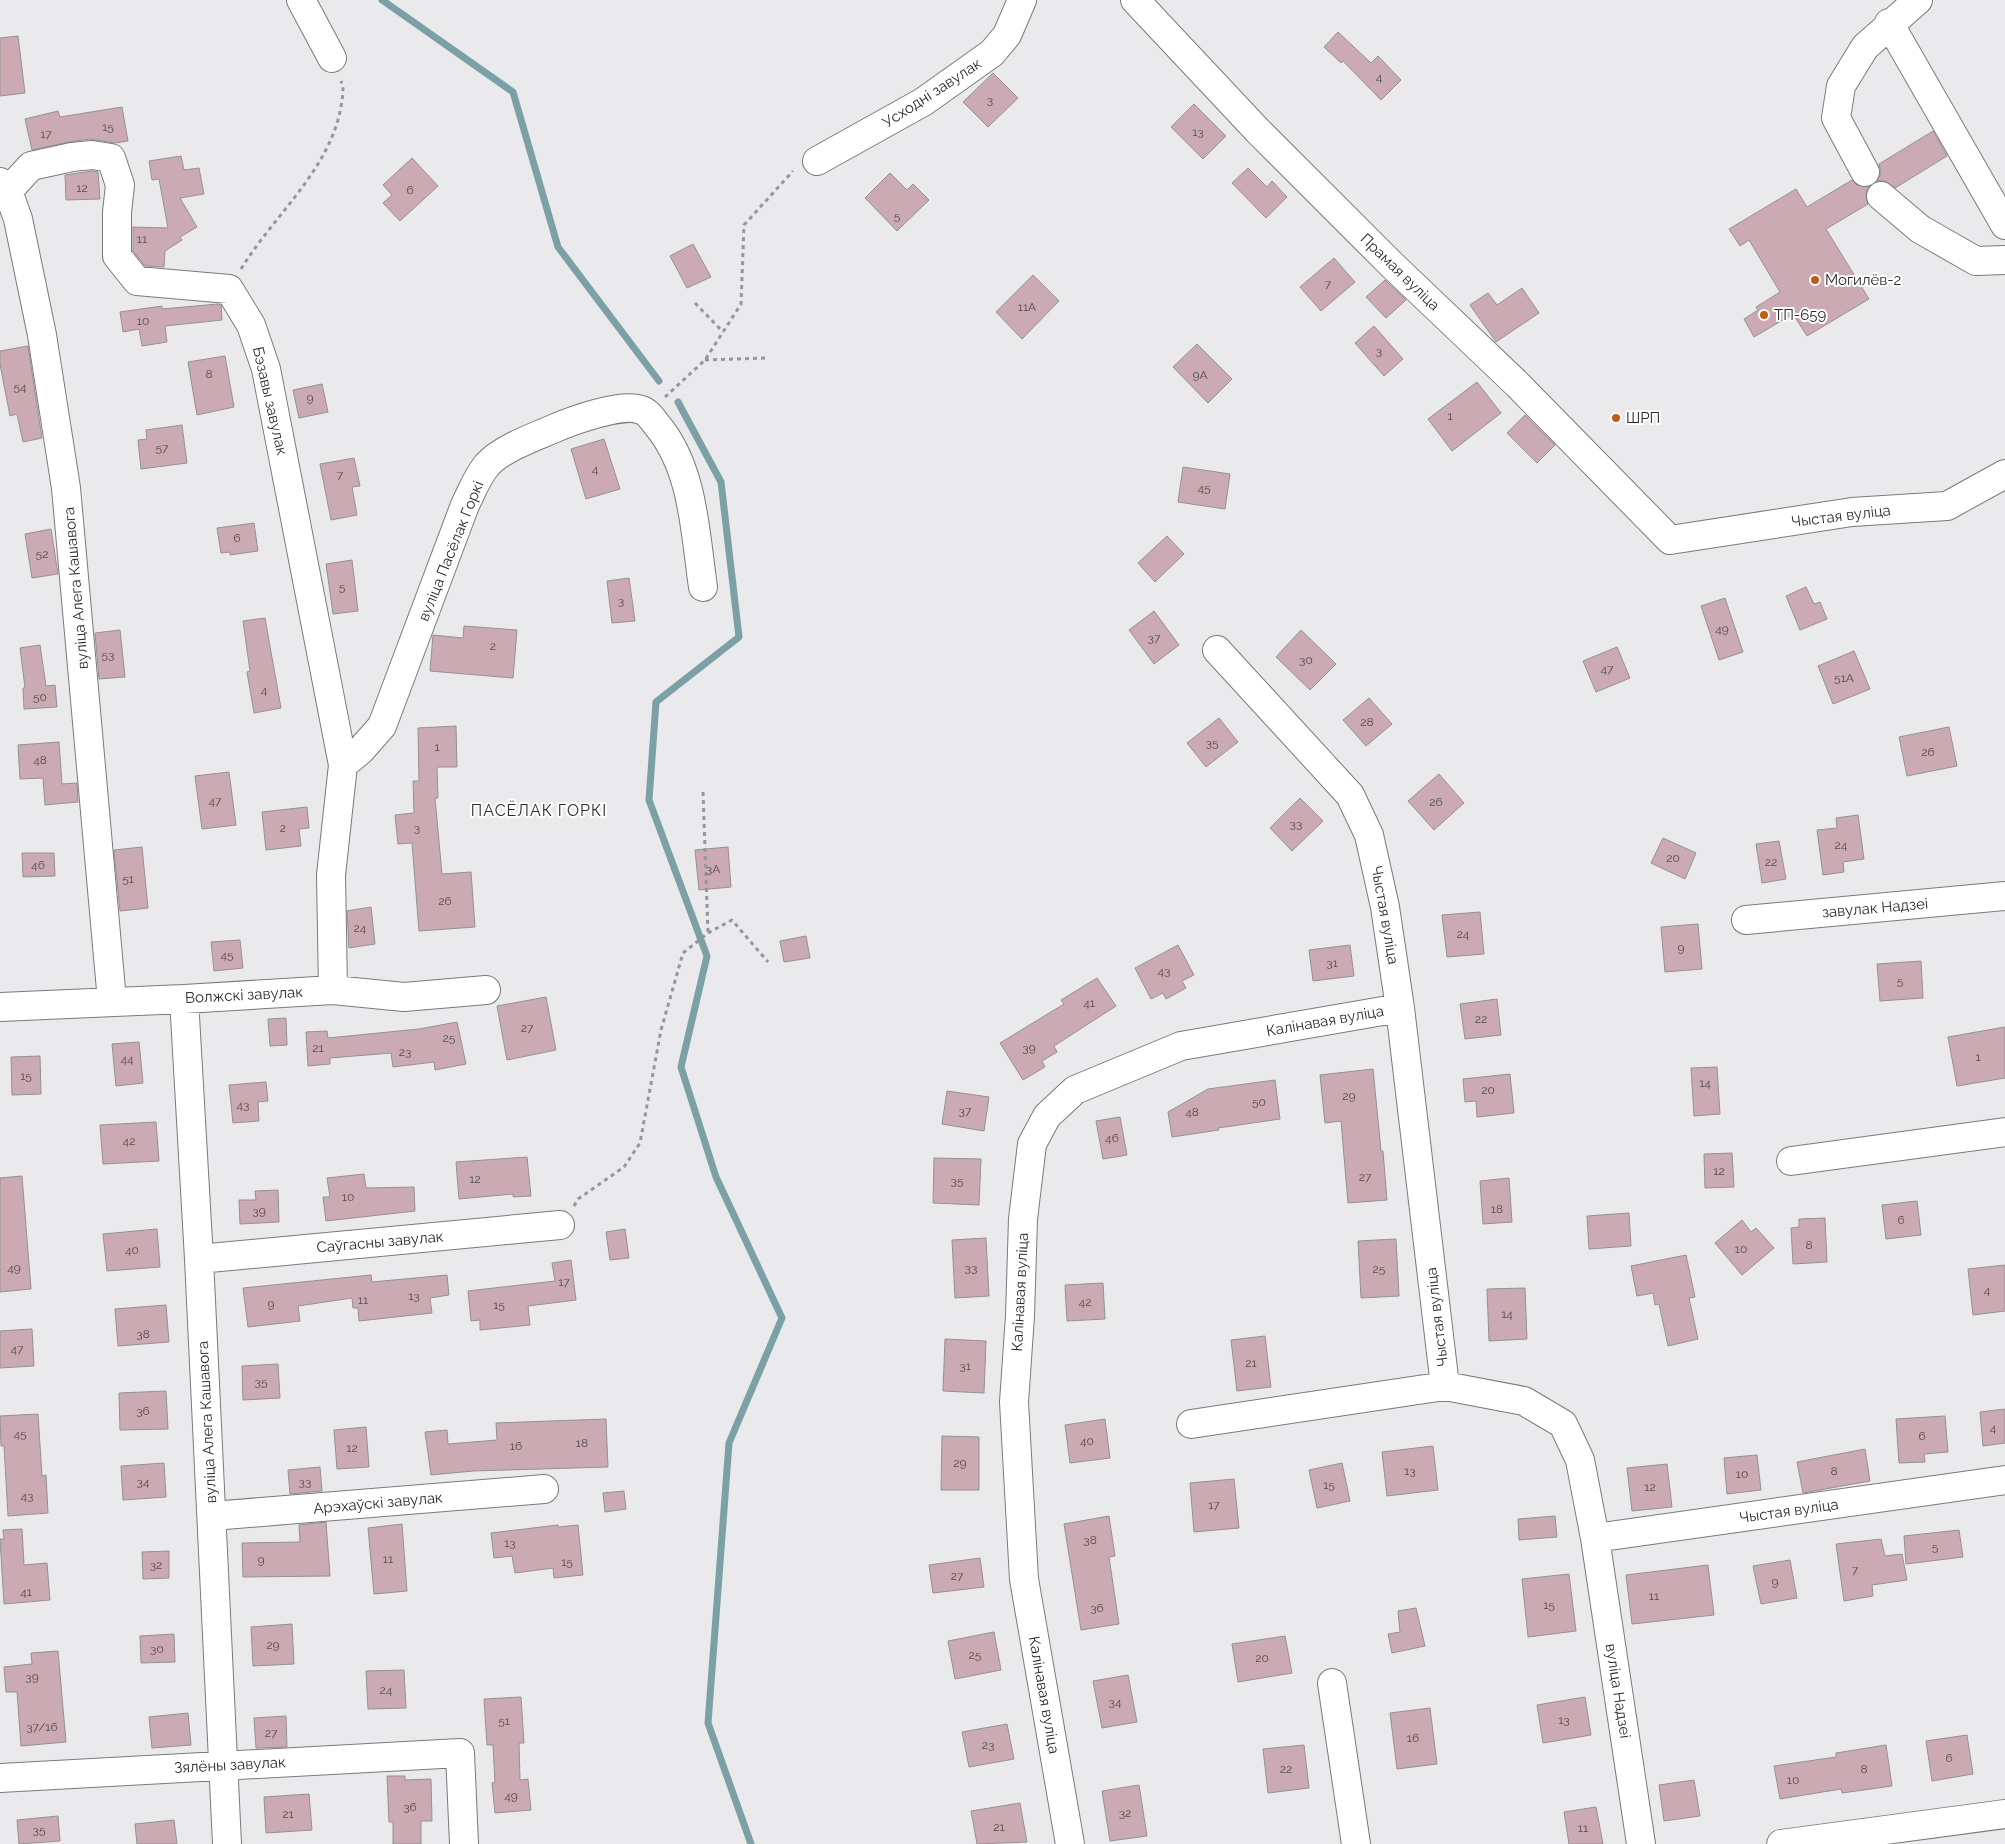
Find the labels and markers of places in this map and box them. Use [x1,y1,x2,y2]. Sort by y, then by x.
place label: Могилёв-2 [1825,271,1902,289]
marker: Могилёв-2 [1809,274,1821,286]
place label: ТП-659 [1774,306,1826,324]
marker: ТП-659 [1758,309,1770,321]
place label: ШРП [1626,409,1660,427]
marker: ШРП [1610,412,1622,424]

